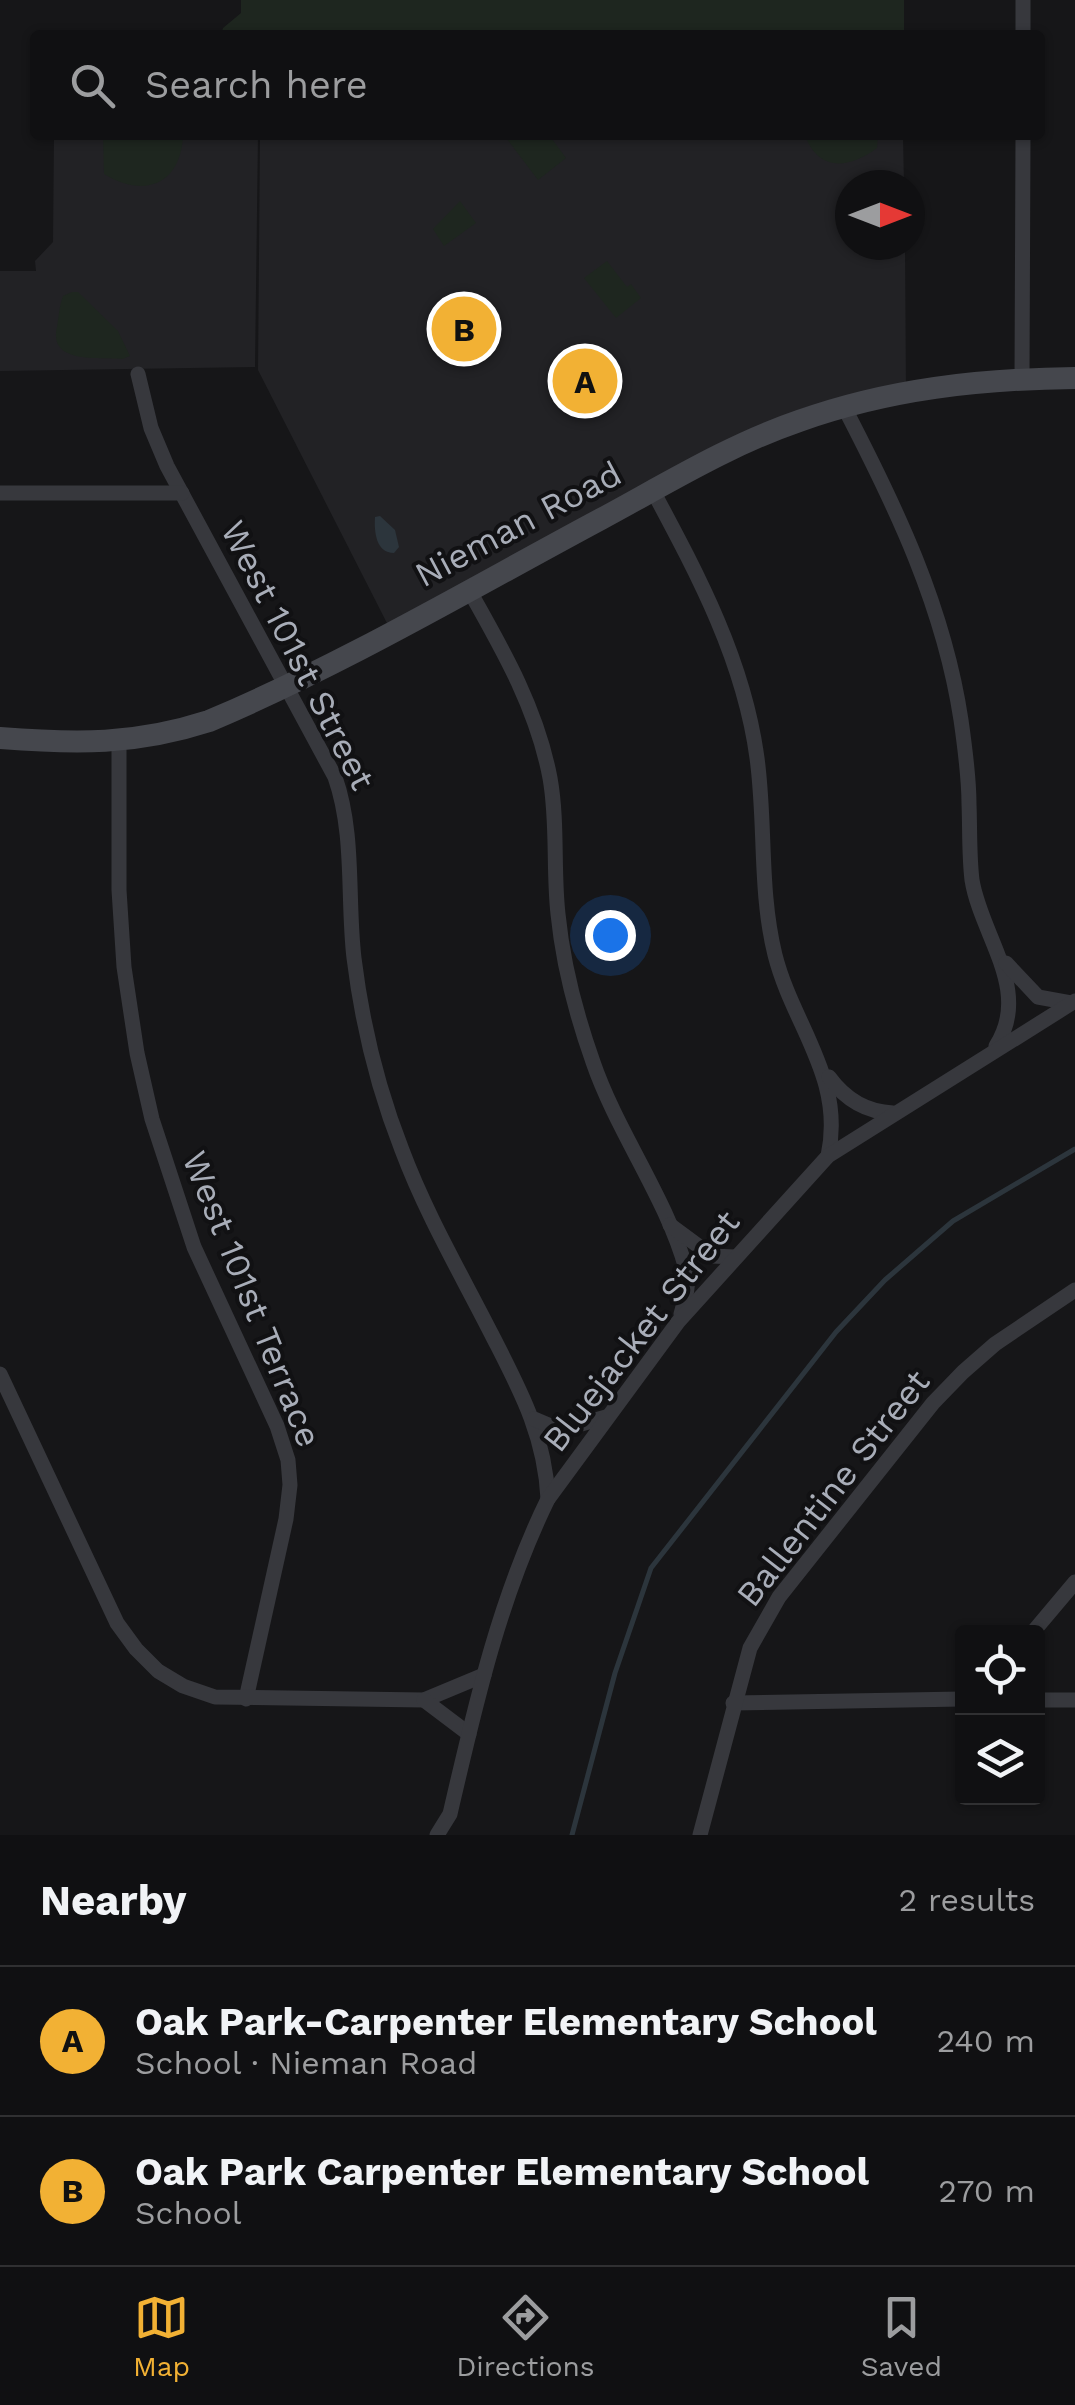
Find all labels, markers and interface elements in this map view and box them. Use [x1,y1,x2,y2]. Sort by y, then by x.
search box [30,30,1045,140]
icon: search [65,58,120,113]
text: Search here [145,63,368,107]
north arrow [835,170,925,260]
pin: B [432,292,496,366]
pin: A [552,344,618,418]
street label: Nieman Road [408,452,628,596]
street label: West 101st Street [212,513,384,797]
your location [585,910,636,961]
street label: West 101st Terrace [173,1145,331,1453]
street label: Bluejacket Street [534,1202,749,1460]
street label: Ballentine Street [728,1361,939,1615]
map controls [955,1625,1045,1805]
button: locate [955,1625,1045,1715]
button: layers [955,1715,1045,1805]
text: Nearby [40,1876,187,1925]
text: 2 results [898,1881,1035,1919]
text: Oak Park-Carpenter Elementary School [135,2000,877,2044]
text: A [62,2022,83,2060]
text: 240 m [936,2022,1035,2060]
text: School · Nieman Road [135,2044,477,2082]
text: Oak Park Carpenter Elementary School [135,2150,869,2194]
text: B [62,2172,83,2210]
text: 270 m [938,2172,1035,2210]
text: School [135,2194,241,2232]
tab: Map [133,2290,190,2383]
tab: Directions [456,2290,595,2383]
tab: Saved [861,2290,942,2383]

